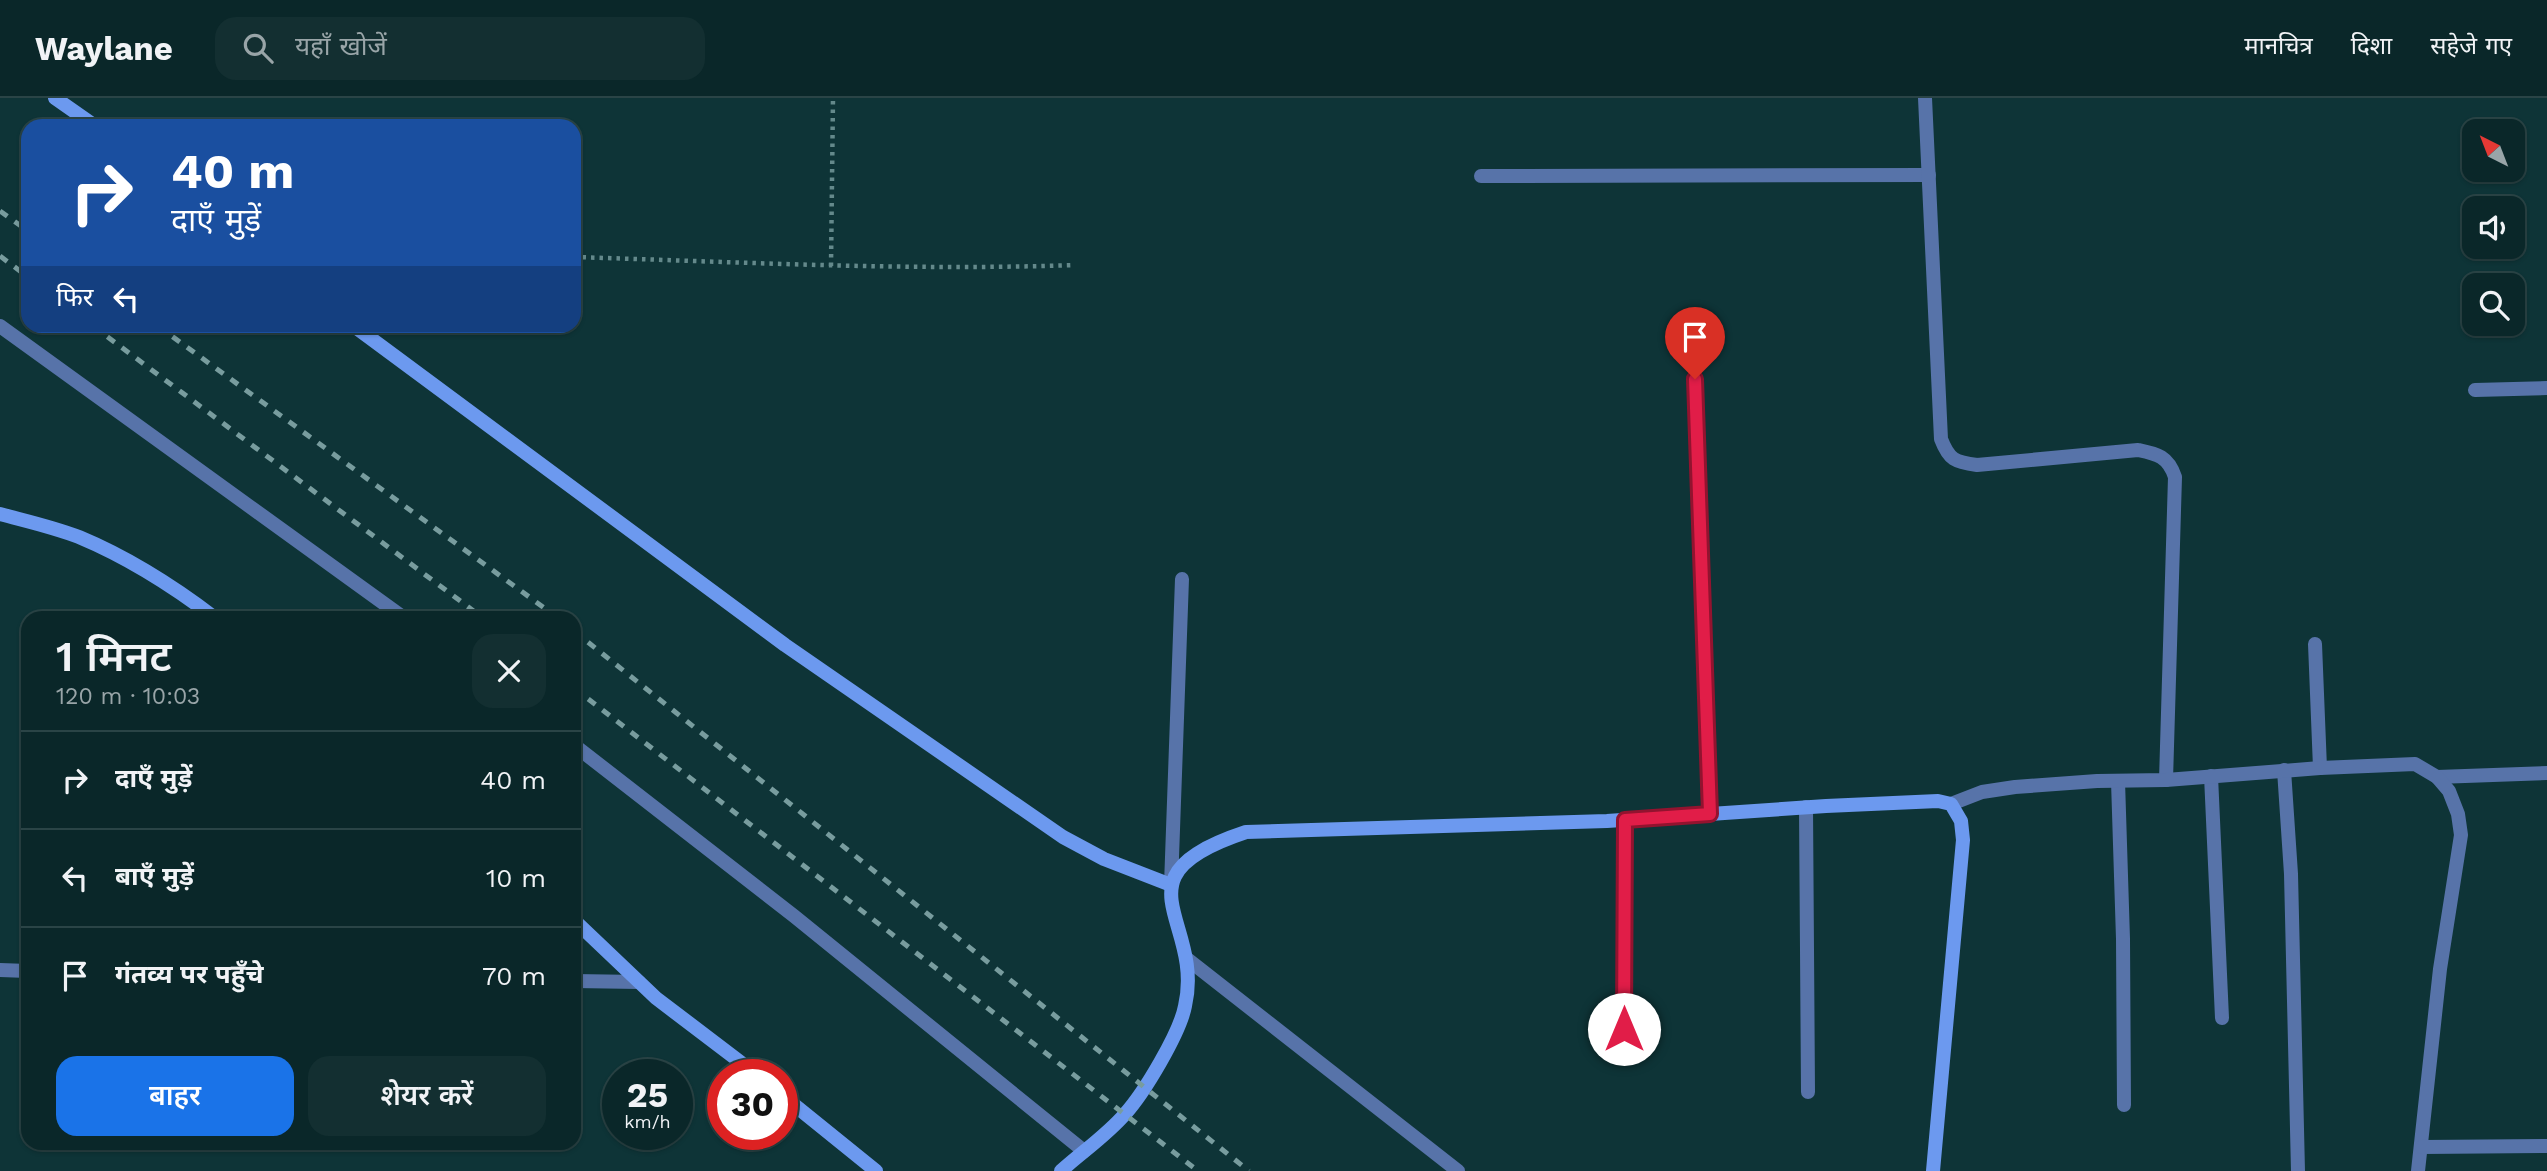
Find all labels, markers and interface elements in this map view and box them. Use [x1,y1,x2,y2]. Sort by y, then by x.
search box [215,17,705,80]
text: Waylane [35,29,173,68]
icon: search [239,29,277,67]
text: यहाँ खोजें [295,31,387,61]
text: मानचित्र [2244,32,2313,60]
text: दिशा [2351,32,2392,60]
text: सहेजे गए [2430,32,2512,60]
north arrow [2462,119,2525,182]
map controls [2462,119,2525,336]
text: 40 m [171,142,294,200]
icon: right [56,147,147,238]
button: sound [2462,196,2525,259]
text: दाएँ मुड़ें [171,201,261,239]
button: search [2462,273,2525,336]
icon: left [107,280,145,318]
text: फिर [56,282,93,312]
pin [1665,307,1725,379]
icon: arrive [1676,318,1714,356]
text: 1 मिनट [56,632,172,681]
button: close [472,634,546,708]
text: 120 m · 10:03 [56,683,200,710]
icon: right [56,761,94,799]
text: दाएँ मुड़ें [115,763,192,793]
text: 40 m [480,765,546,795]
icon: left [56,859,94,897]
text: बाएँ मुड़ें [115,861,194,891]
text: 10 m [486,863,546,893]
icon: arrive [56,957,94,995]
text: गंतव्य पर पहुँचे [115,959,264,989]
text: 70 m [482,961,546,991]
position arrow [1587,992,1661,1066]
button: बाहर [56,1056,294,1136]
button: शेयर करें [308,1056,546,1136]
speed limit sign: 30 [707,1059,798,1150]
text: 25 [627,1074,668,1116]
text: km/h [624,1111,671,1132]

